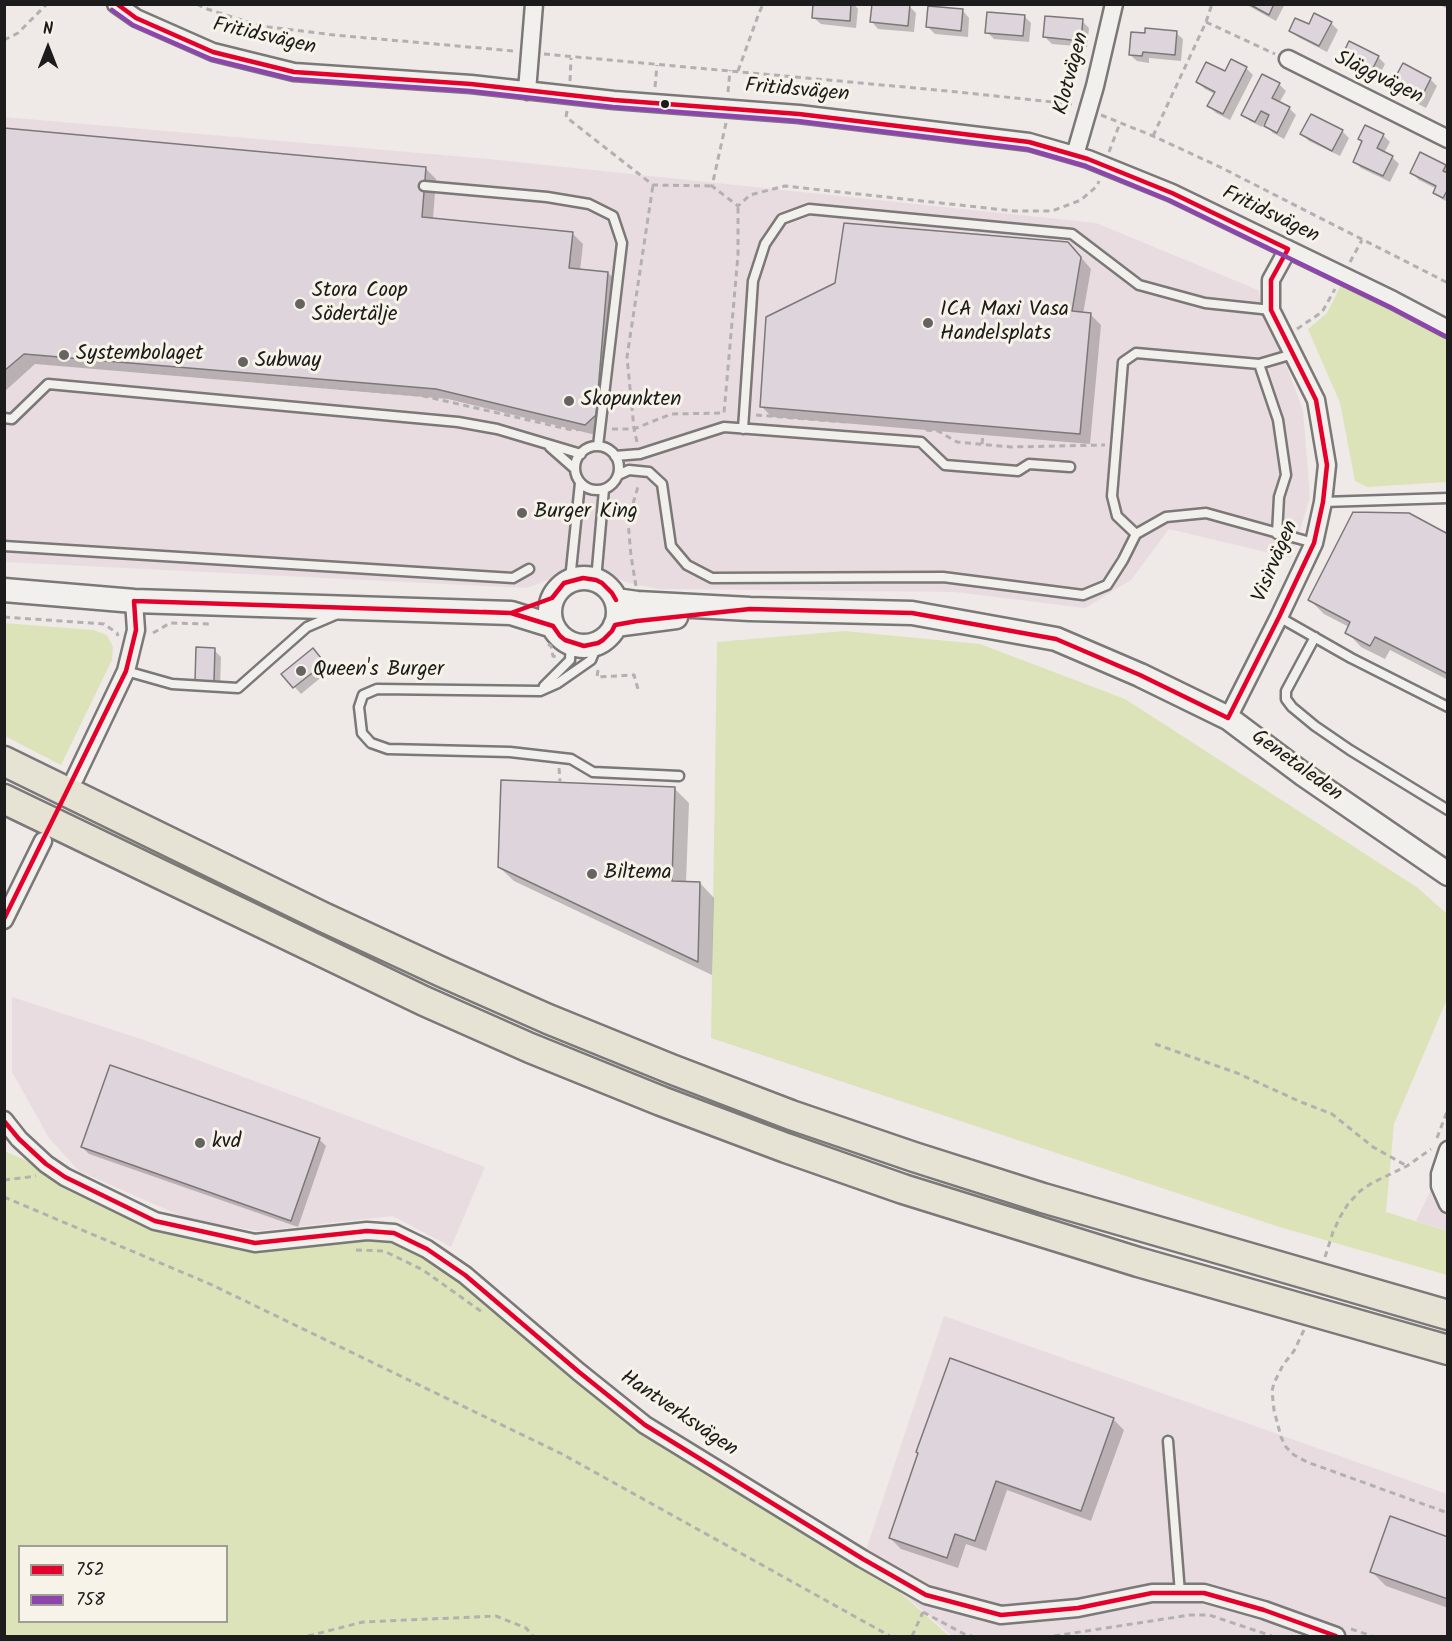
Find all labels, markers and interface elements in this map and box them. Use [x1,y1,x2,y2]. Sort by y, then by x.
street label: Fritidsvägen [210,14,318,62]
text: N [43,17,53,42]
north arrow [18,18,78,78]
street label: Klotvägen [1050,30,1096,118]
street label: Släggvägen [1330,47,1426,111]
street label: Fritidsvägen [744,75,850,109]
unlabelled marker [659,98,671,110]
street label: Fritidsvägen [1217,182,1323,250]
place label: Stora Coop Södertälje [312,279,408,329]
marker: Stora Coop Södertälje [293,297,307,311]
place label: ICA Maxi Vasa Handelsplats [940,298,1069,348]
marker: ICA Maxi Vasa Handelsplats [921,316,935,330]
place label: Systembolaget [76,342,203,368]
marker: Systembolaget [57,348,71,362]
place label: Subway [255,349,321,375]
marker: Subway [236,355,250,369]
place label: Skopunkten [581,388,681,414]
marker: Skopunkten [562,394,576,408]
place label: Burger King [534,500,638,526]
marker: Burger King [515,506,529,520]
street label: Visirvägen [1249,517,1305,607]
place label: Queen's Burger [313,658,444,684]
marker: Queen's Burger [294,664,308,678]
street label: Genetaleden [1245,725,1347,809]
place label: Biltema [604,861,672,887]
marker: Biltema [585,867,599,881]
place label: kvd [212,1130,241,1156]
marker: kvd [193,1136,207,1150]
street label: Hantverksvägen [614,1366,742,1464]
legend [18,1545,228,1623]
text: 752 [76,1556,104,1585]
text: 758 [76,1586,105,1615]

